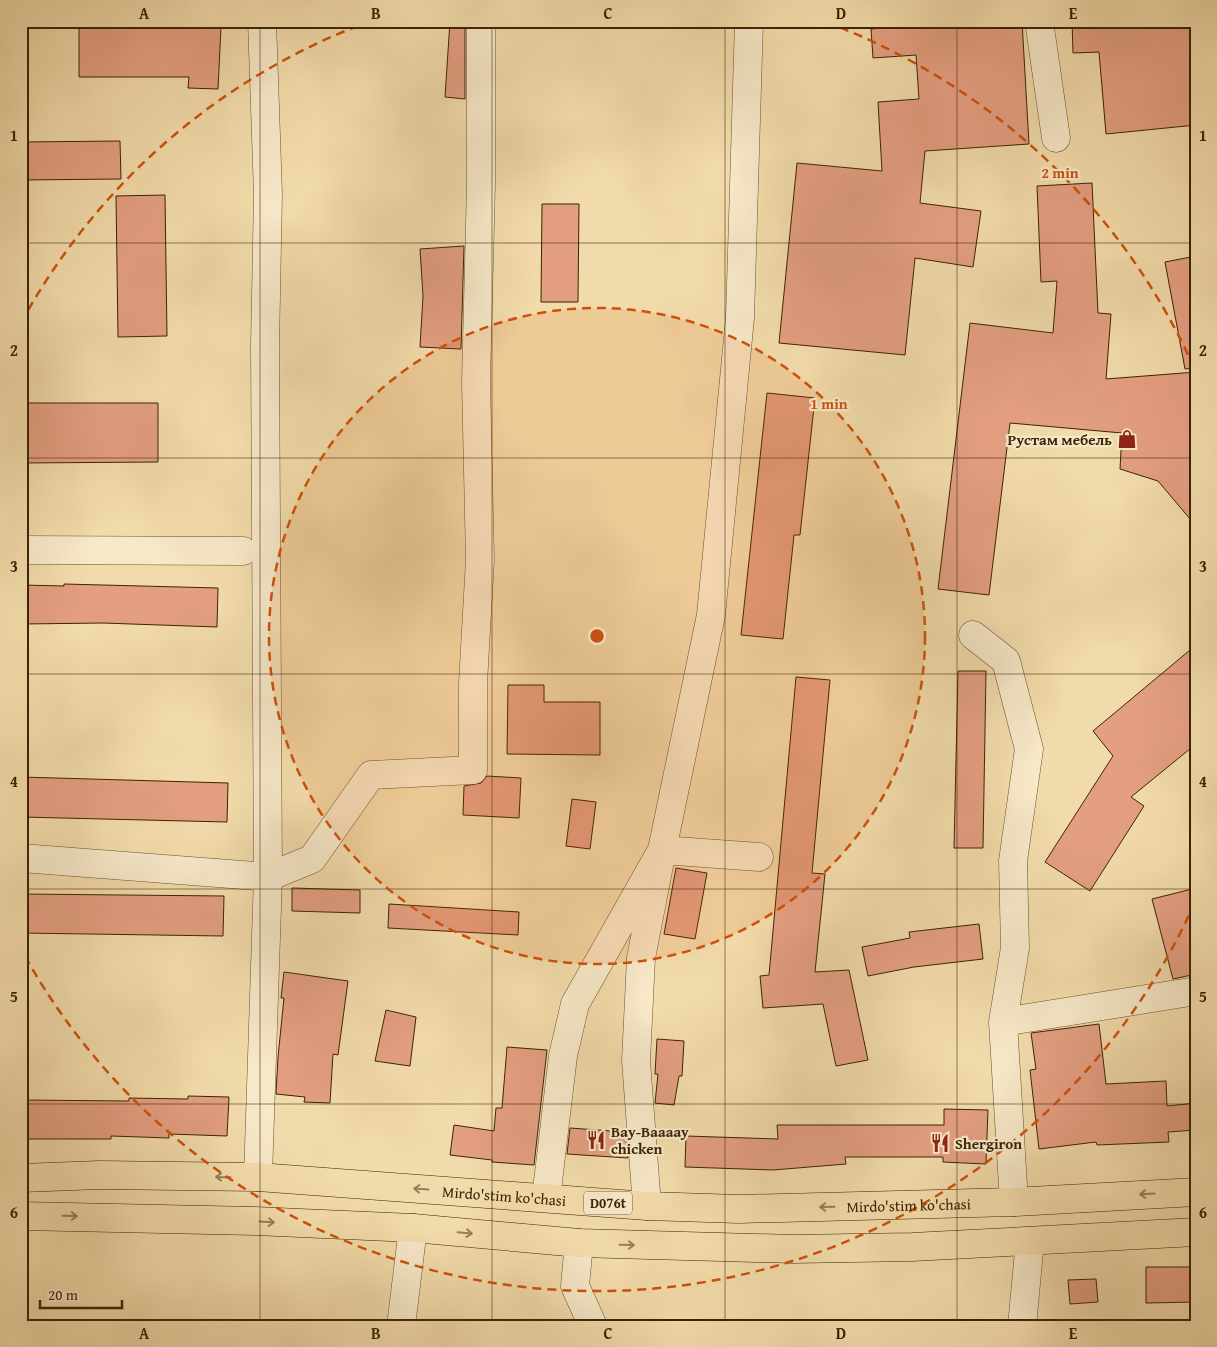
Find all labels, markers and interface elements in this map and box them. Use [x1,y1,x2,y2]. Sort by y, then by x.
text: A [139,1,150,25]
text: B [371,1,381,25]
text: C [603,1,613,25]
text: D [836,1,846,25]
text: E [1069,1,1078,25]
text: 1 [10,123,18,147]
text: 1 [1199,123,1207,147]
text: 2 min [1041,162,1079,183]
text: 2 [10,338,18,362]
text: 2 [1199,338,1207,362]
text: 1 min [810,393,848,414]
shop icon: Рустам мебель [1116,428,1138,450]
place label: Рустам мебель [1007,429,1112,450]
text: 3 [10,554,18,578]
text: 3 [1199,554,1207,578]
centre of rings [588,627,606,645]
text: 4 [10,769,18,793]
text: 4 [1199,769,1207,793]
text: 5 [10,984,18,1008]
text: 5 [1199,984,1207,1008]
place label: Bay-Baaaay chicken [611,1121,689,1159]
restaurant icon: Bay-Baaaay chicken [585,1129,607,1151]
restaurant icon: Shergiron [929,1132,951,1154]
place label: Shergiron [955,1133,1022,1154]
one-way arrow [216,1172,232,1182]
street label: Mirdo'stim ko'chasi [442,1180,567,1210]
one-way arrow [413,1184,429,1194]
one-way arrow [1139,1190,1155,1199]
road number: D076t [584,1192,632,1214]
street label: Mirdo'stim ko'chasi [846,1193,971,1217]
text: 6 [10,1200,18,1224]
text: 6 [1199,1200,1207,1224]
one-way arrow [820,1202,836,1211]
one-way arrow [62,1211,78,1221]
one-way arrow [259,1217,275,1226]
one-way arrow [456,1228,472,1238]
one-way arrow [618,1240,634,1249]
scale bar [40,1277,122,1309]
text: 20 m [48,1284,79,1305]
text: A [139,1321,150,1345]
text: B [371,1321,381,1345]
text: C [603,1321,613,1345]
text: D [836,1321,846,1345]
text: E [1069,1321,1078,1345]

